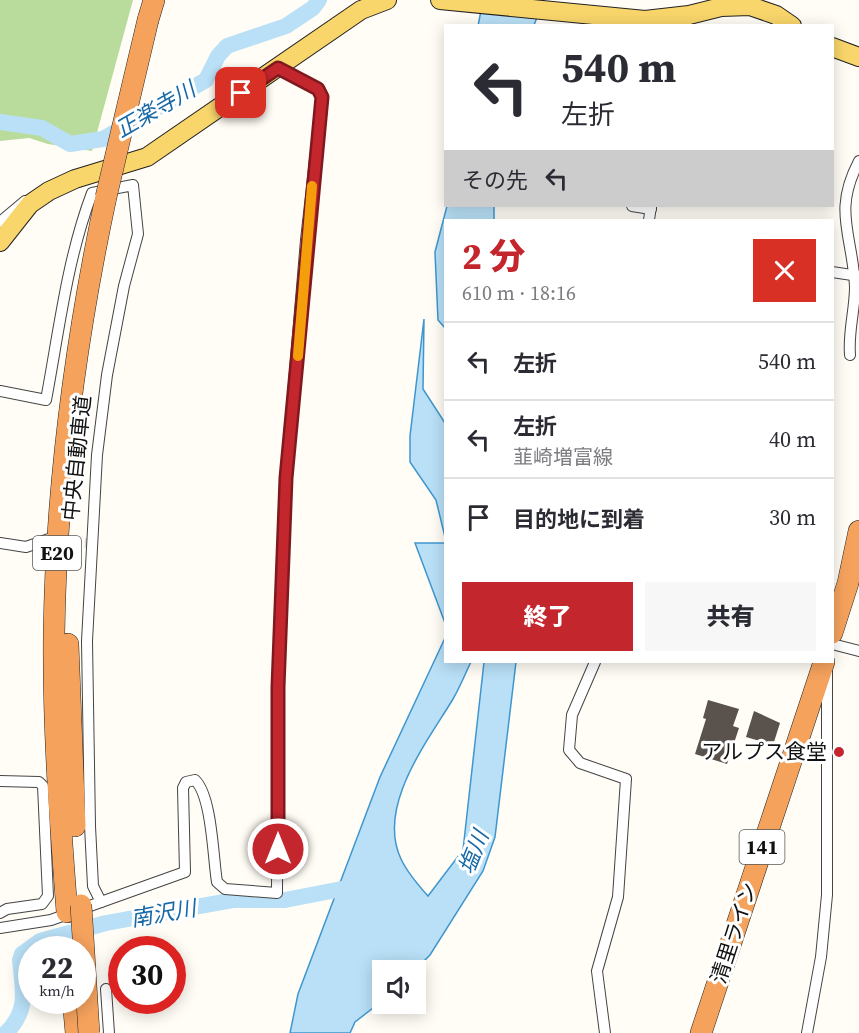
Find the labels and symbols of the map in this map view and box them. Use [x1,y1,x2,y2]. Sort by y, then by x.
pin [215,67,266,118]
water label: 正楽寺川 [109,73,202,144]
street label: 中央自動車道 [55,394,98,522]
road number: E20 [33,536,81,570]
place label: アルプス食堂 [701,737,827,766]
marker: アルプス食堂 [832,745,846,759]
position arrow [246,817,310,881]
water label: 塩川 [451,824,496,878]
road number: 141 [740,830,784,864]
street label: 清里ライン [704,878,764,987]
water label: 南沢川 [128,892,200,934]
speed limit sign: 30 [108,936,186,1014]

